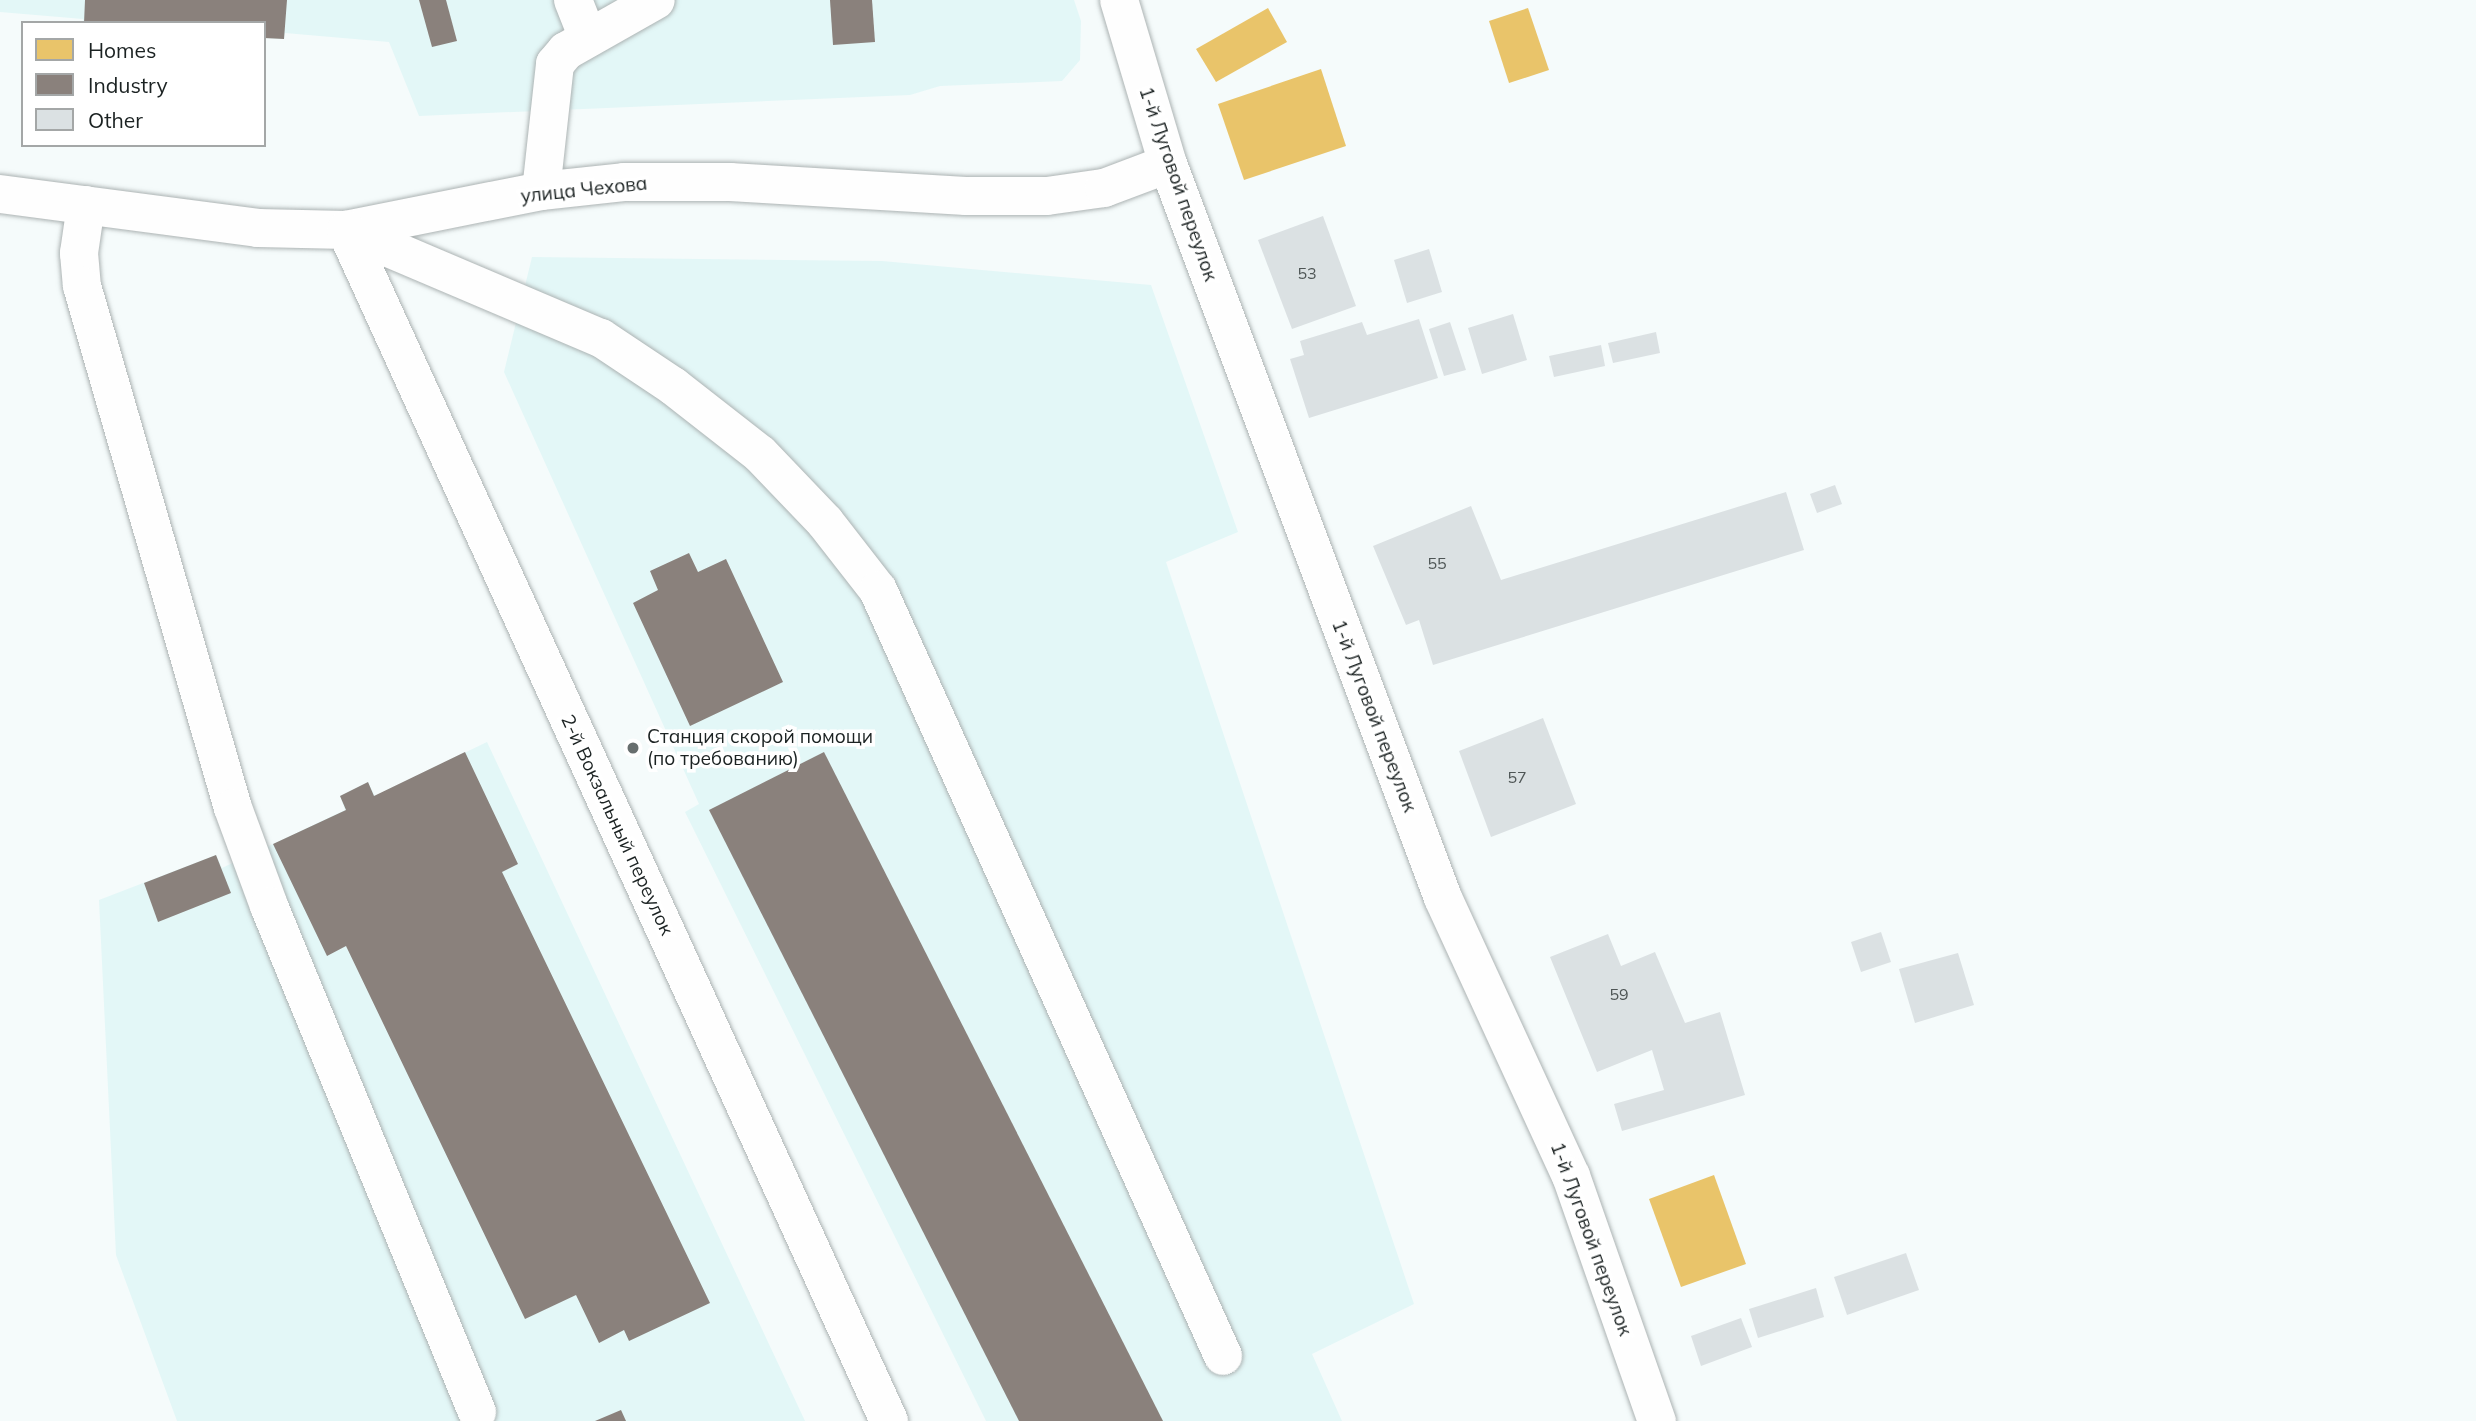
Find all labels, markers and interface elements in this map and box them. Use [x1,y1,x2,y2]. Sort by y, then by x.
legend [21,21,266,147]
text: Homes [88,37,156,63]
text: Industry [88,72,168,98]
street label: 1-й Луговой переулок [1134,84,1222,284]
text: Other [88,107,143,133]
street label: улица Чехова [520,172,648,208]
house number: 53 [1297,263,1317,283]
house number: 55 [1427,553,1447,573]
street label: 1-й Луговой переулок [1327,617,1421,815]
street label: 2-й Вокзальный переулок [556,711,678,939]
place label: Станция скорой помощи (по требованию) [647,726,873,770]
marker: Станция скорой помощи (по требованию) [625,740,641,756]
house number: 57 [1507,767,1527,787]
house number: 59 [1609,984,1629,1004]
street label: 1-й Луговой переулок [1545,1139,1637,1339]

